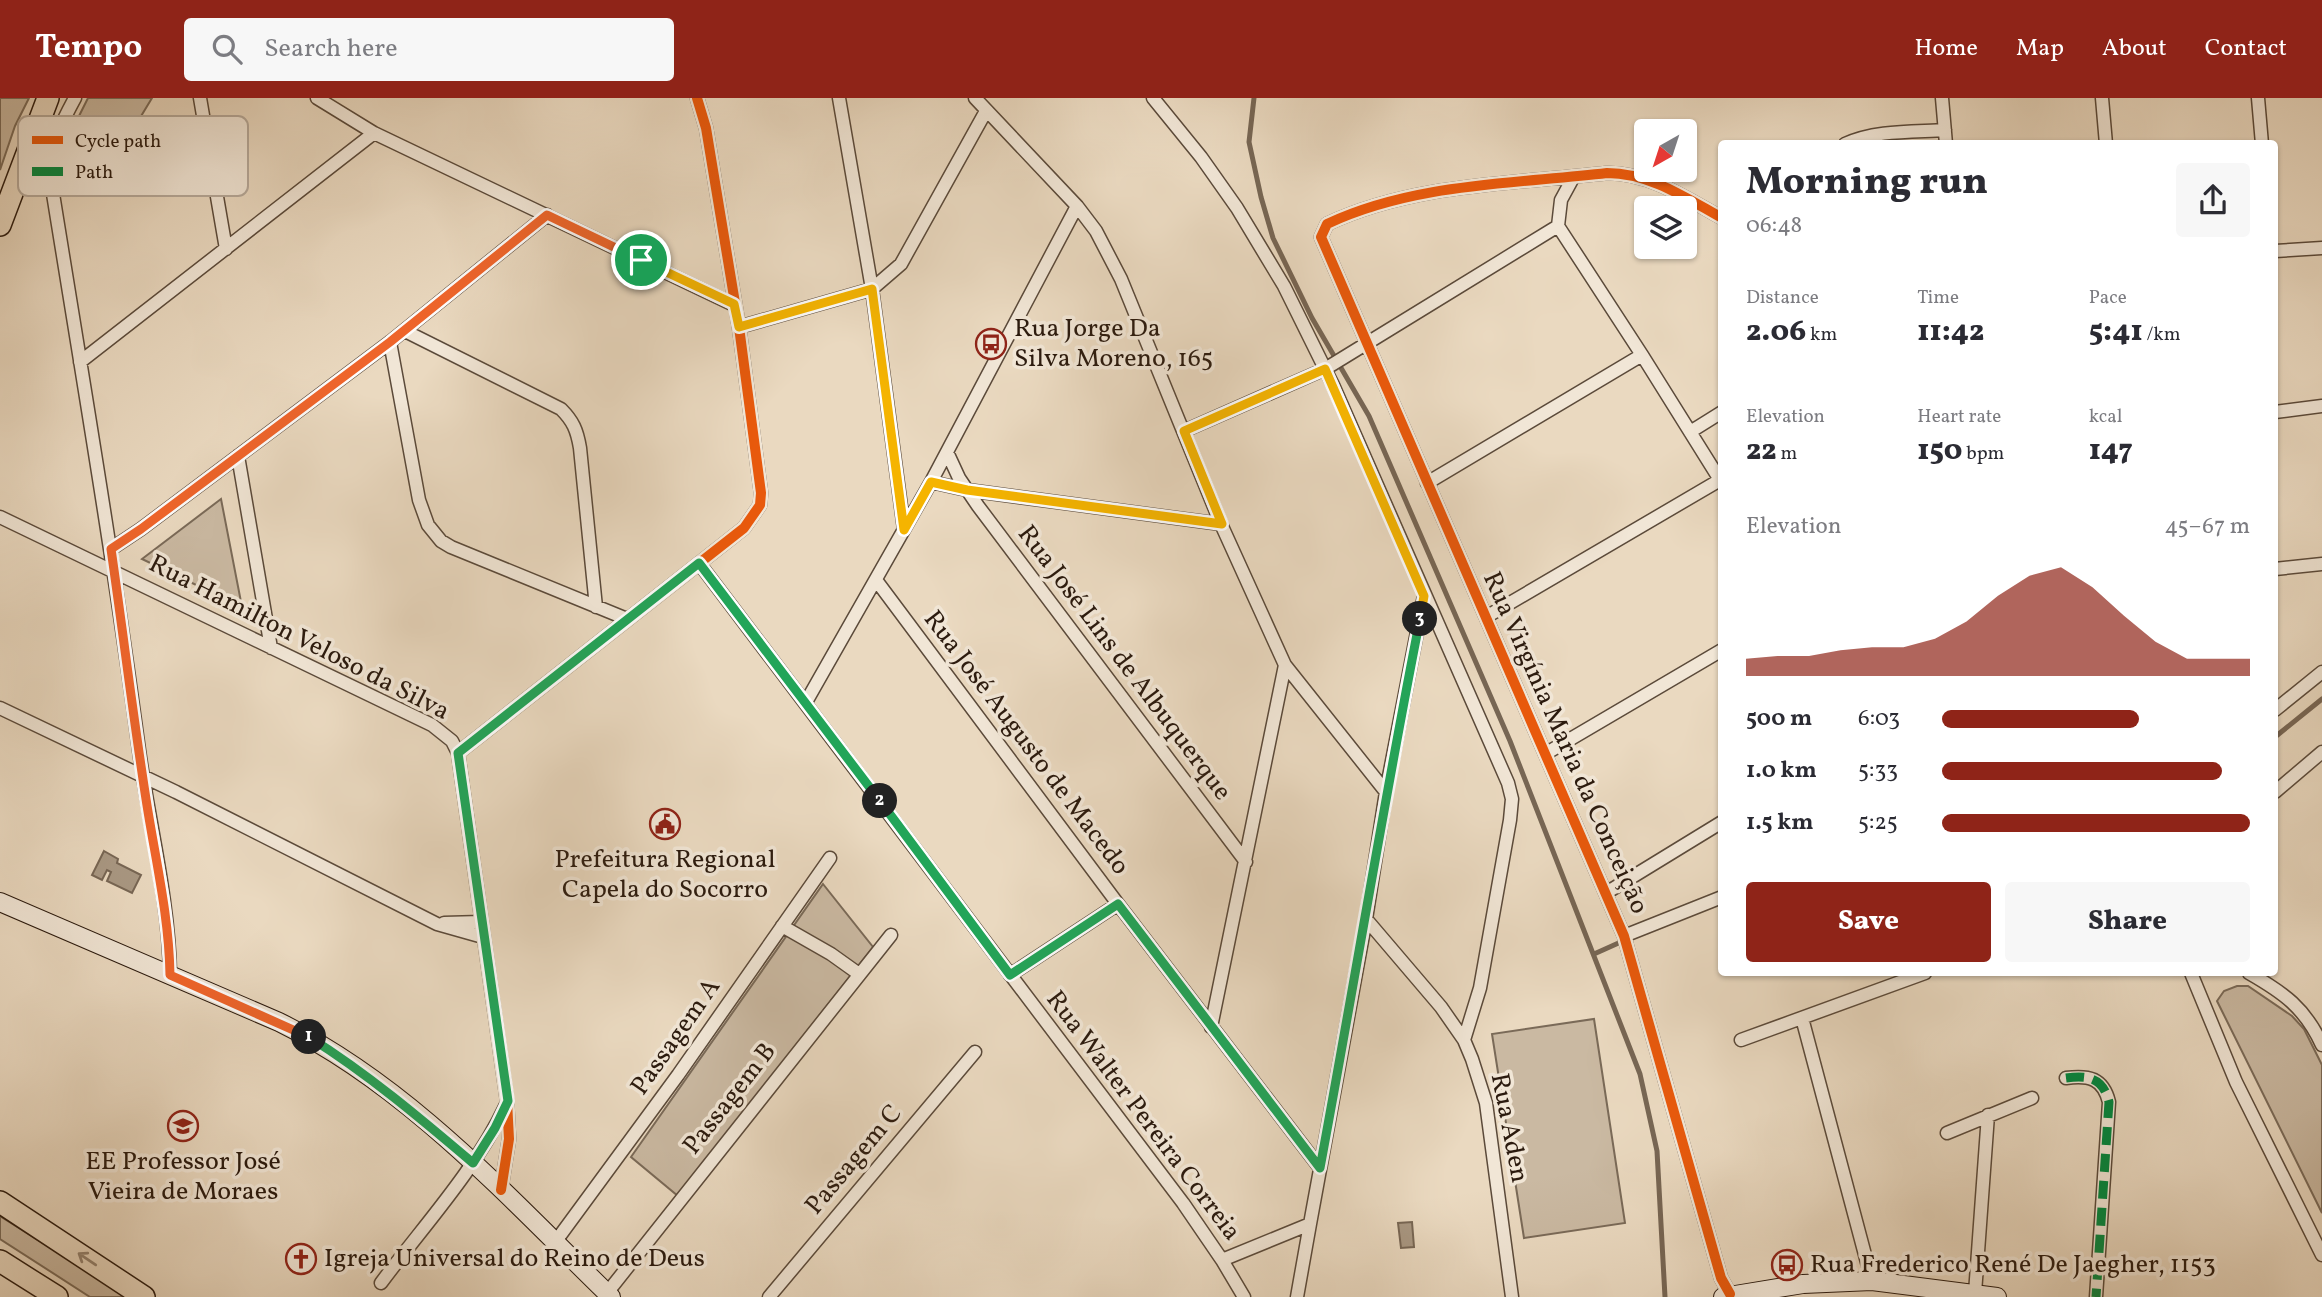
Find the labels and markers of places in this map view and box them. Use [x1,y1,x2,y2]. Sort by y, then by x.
pin [611,230,671,290]
place label: Rua Jorge Da Silva Moreno, 165 [1014,311,1213,377]
bus stop icon: Rua Jorge Da Silva Moreno, 165 [974,327,1008,361]
pin: 3 [1402,602,1438,636]
pin: 2 [862,784,898,818]
public building icon: Prefeitura Regional Capela do Socorro [648,807,682,841]
place label: Prefeitura Regional Capela do Socorro [555,842,775,908]
pin: 1 [292,1020,326,1054]
school or university icon: EE Professor José Vieira de Moraes [166,1109,200,1143]
place label: EE Professor José Vieira de Moraes [85,1144,281,1210]
place label: Igreja Universal do Reino de Deus [324,1241,705,1277]
church icon: Igreja Universal do Reino de Deus [284,1242,318,1276]
place label: Rua Frederico René De Jaegher, 1153 [1810,1247,2216,1283]
bus stop icon: Rua Frederico René De Jaegher, 1153 [1770,1248,1804,1282]

